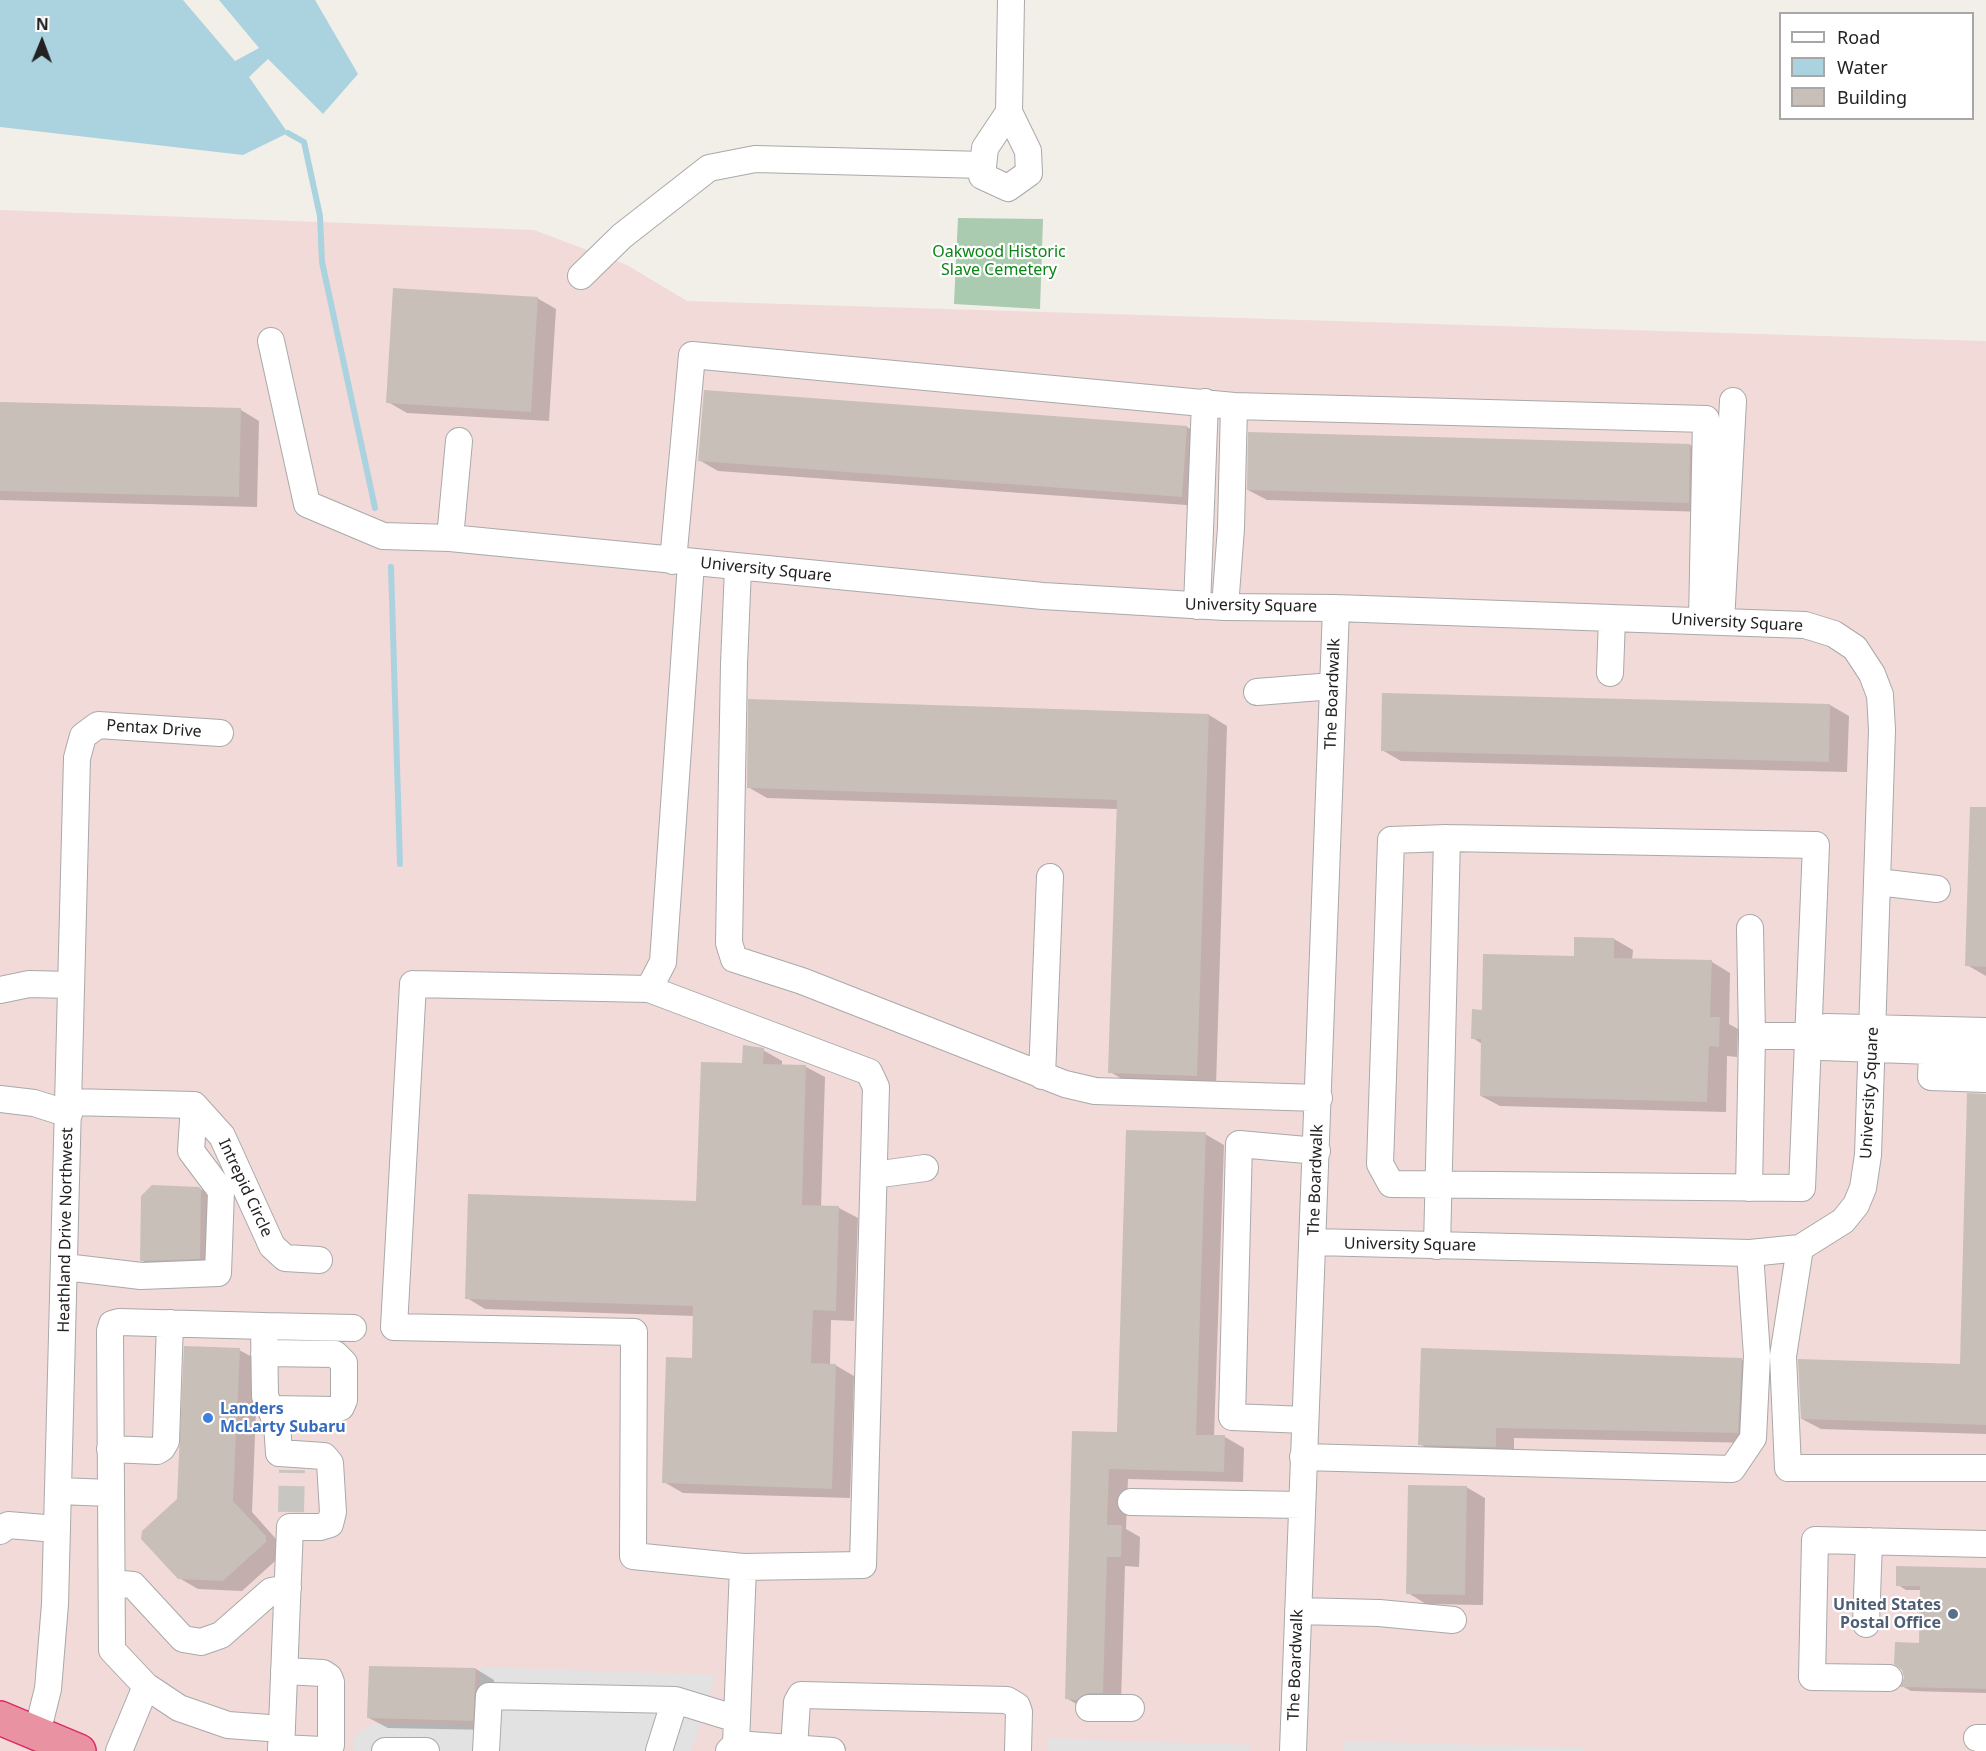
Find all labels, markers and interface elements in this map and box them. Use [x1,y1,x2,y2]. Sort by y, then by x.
north arrow [12,12,72,72]
legend [1779,12,1974,120]
text: N [36,13,49,35]
text: Road [1837,25,1880,49]
text: Water [1837,55,1888,79]
text: Building [1837,85,1907,109]
park label: Oakwood Historic Slave Cemetery [932,242,1066,280]
street label: University Square [699,554,833,586]
street label: University Square [1185,595,1317,617]
street label: University Square [1671,610,1803,636]
street label: The Boardwalk [1321,638,1345,750]
street label: Pentax Drive [106,716,202,742]
street label: University Square [1857,1027,1883,1159]
street label: The Boardwalk [1304,1124,1328,1236]
street label: Heathland Drive Northwest [55,1127,77,1333]
street label: Intrepid Circle [214,1136,276,1240]
street label: University Square [1344,1234,1476,1256]
place label: Landers McLarty Subaru [220,1399,346,1437]
marker: Landers McLarty Subaru [201,1411,215,1425]
place label: United States Postal Office [1833,1595,1941,1633]
marker: United States Postal Office [1946,1607,1960,1621]
street label: The Boardwalk [1284,1609,1308,1721]

